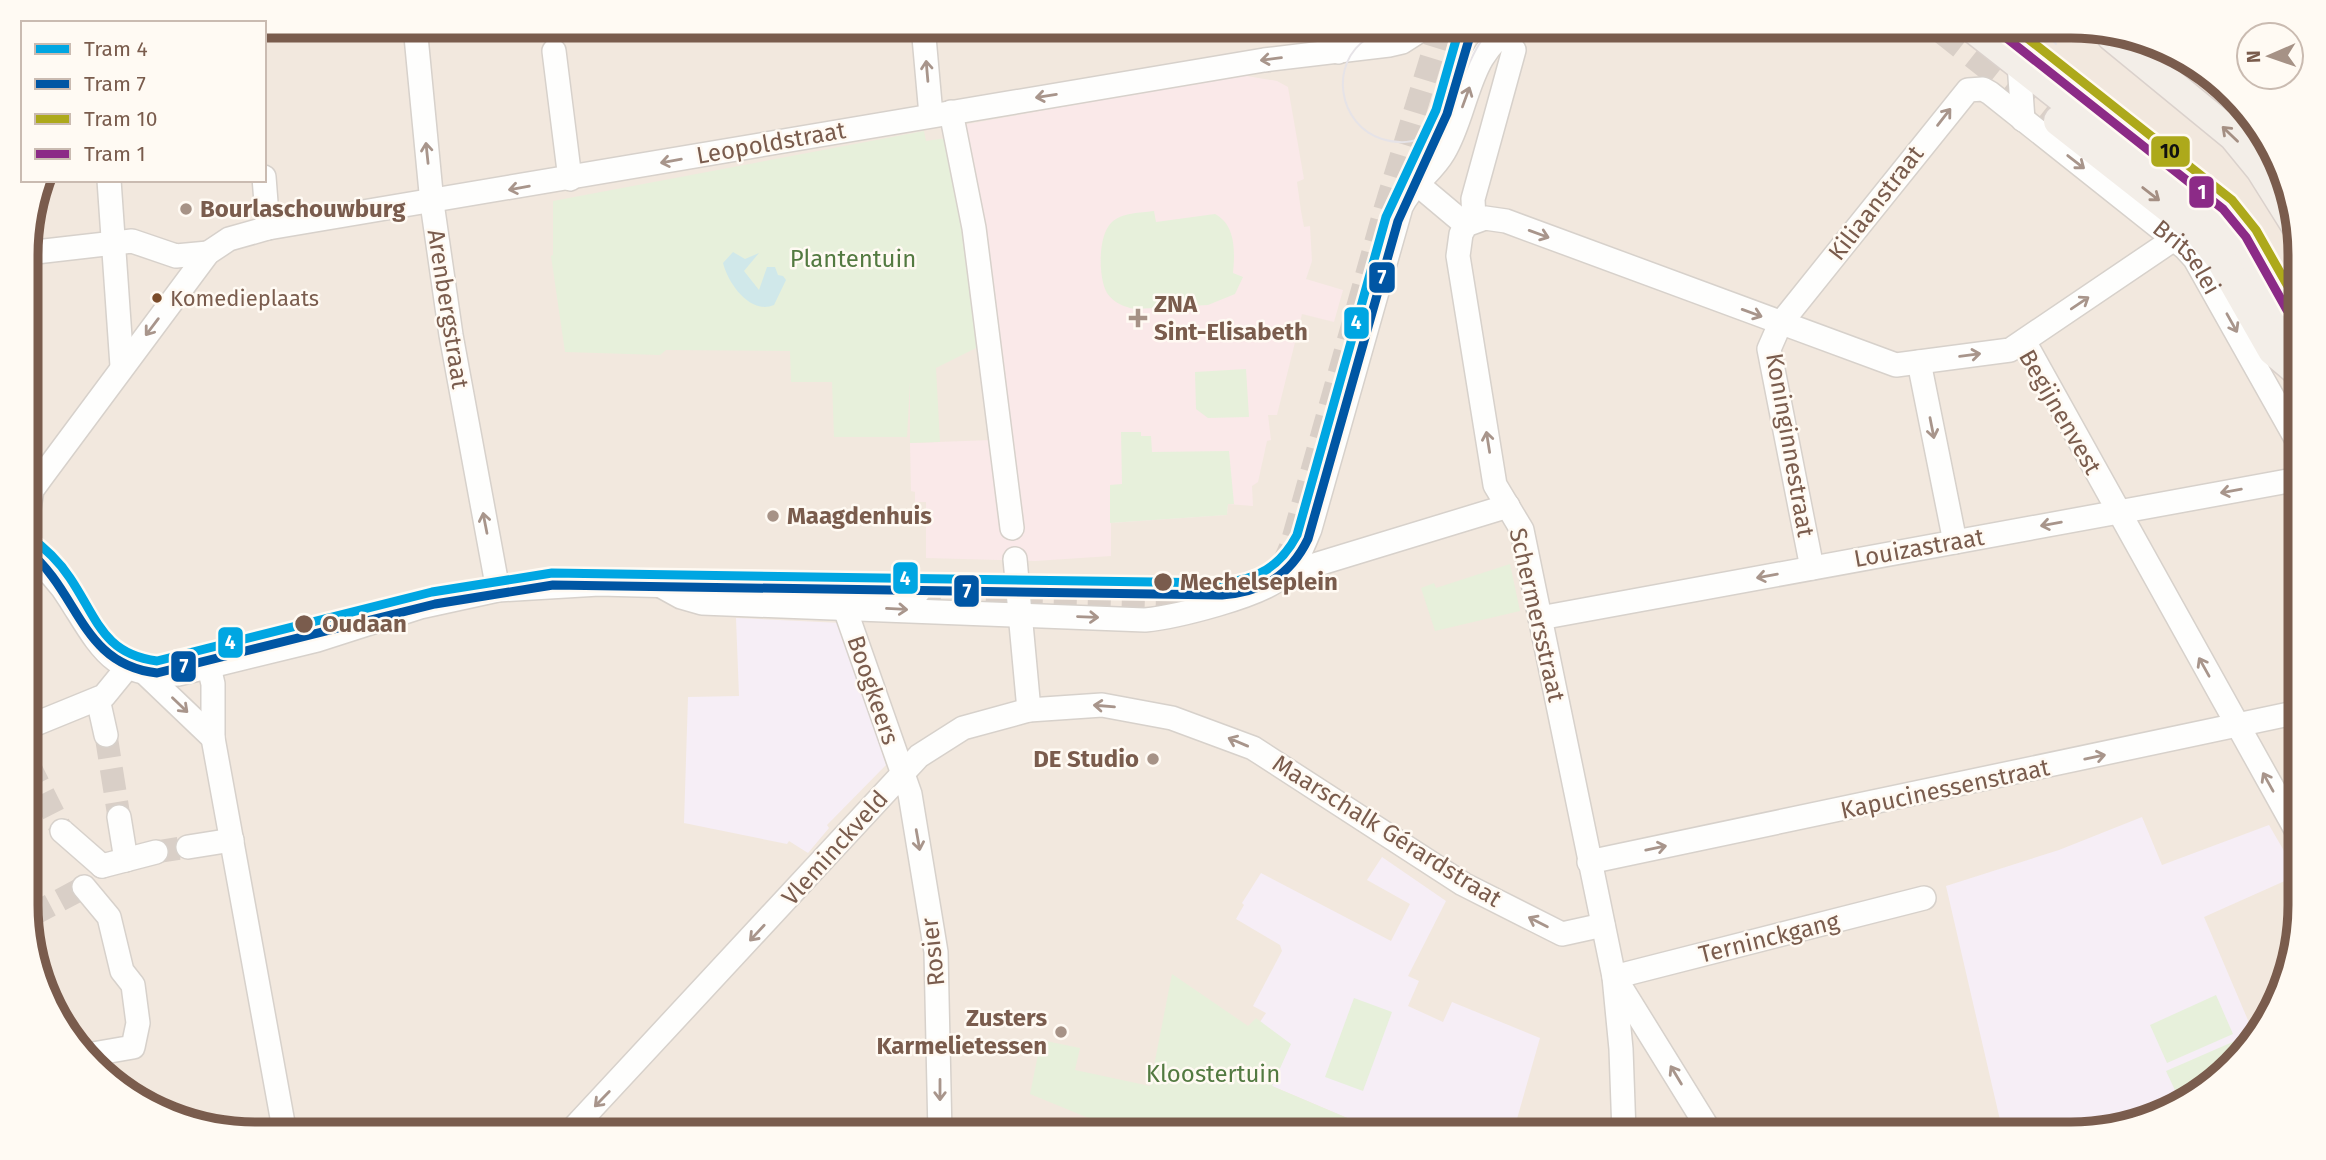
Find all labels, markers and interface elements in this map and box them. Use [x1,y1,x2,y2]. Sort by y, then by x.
legend [21,21,266,182]
north arrow [2235,21,2305,91]
text: Tram 4 [84,36,148,62]
text: N [2242,50,2265,63]
one-way arrow [1260,53,1282,66]
one-way arrow [920,60,933,83]
text: Tram 7 [84,71,146,97]
one-way arrow [1461,86,1474,108]
one-way arrow [1035,90,1058,103]
text: Tram 10 [84,106,157,132]
one-way arrow [1937,108,1952,126]
street label: Leopoldstraat [694,116,848,170]
one-way arrow [2222,125,2239,142]
line badge: 10 [2150,135,2191,168]
street label: Kiliaanstraat [1823,140,1930,266]
text: 10 [2160,140,2180,163]
text: Tram 1 [84,141,146,167]
one-way arrow [420,142,433,165]
one-way arrow [2067,154,2085,170]
one-way arrow [660,155,683,168]
line badge: 1 [2188,175,2215,209]
text: 1 [2198,181,2206,204]
one-way arrow [508,182,531,195]
one-way arrow [2141,186,2160,201]
place label: Bourlaschouwburg [200,195,406,223]
marker: Bourlaschouwburg [178,201,194,217]
street label: Britselei [2147,214,2226,299]
street label: Arenbergstraat [422,227,474,391]
one-way arrow [1528,228,1550,241]
park label: Plantentuin [790,245,916,273]
line badge: 7 [1368,261,1396,294]
text: 7 [1378,266,1387,289]
place label: Komedieplaats [170,285,319,312]
place label: ZNA Sint-Elisabeth [1154,290,1308,346]
marker: Komedieplaats [150,291,164,305]
one-way arrow [2070,295,2090,309]
line badge: 4 [1343,306,1370,340]
marker: ZNA Sint-Elisabeth [1128,308,1148,328]
one-way arrow [1741,308,1763,320]
text: 4 [1351,311,1362,334]
one-way arrow [2225,313,2239,333]
one-way arrow [145,317,160,336]
street label: Begijnenvest [2013,345,2107,480]
one-way arrow [1958,349,1981,362]
street label: Koninginnestraat [1760,351,1820,539]
one-way arrow [1926,417,1940,439]
one-way arrow [1481,431,1494,454]
one-way arrow [2220,485,2243,499]
place label: Maagdenhuis [787,502,932,530]
marker: Maagdenhuis [765,508,781,524]
one-way arrow [478,512,491,535]
one-way arrow [2040,518,2063,532]
street label: Louizastraat [1852,523,1987,573]
street label: Schermersstraat [1503,525,1571,705]
line badge: 4 [892,561,919,595]
text: 4 [900,567,911,590]
place label: Mechelseplein [1180,568,1338,596]
one-way arrow [1756,570,1779,583]
marker: Mechelseplein [1152,571,1174,593]
line badge: 7 [953,574,980,608]
text: 7 [963,580,972,603]
one-way arrow [886,603,908,616]
place label: Oudaan [322,610,407,638]
one-way arrow [1077,611,1100,624]
marker: Oudaan [293,613,315,635]
line badge: 4 [217,626,244,659]
text: 4 [225,631,236,654]
street label: Boogkeers [841,632,905,748]
line badge: 7 [170,650,197,683]
text: 7 [180,655,189,678]
one-way arrow [2197,657,2211,677]
one-way arrow [171,697,189,713]
one-way arrow [1094,700,1116,713]
one-way arrow [1228,735,1250,748]
place label: DE Studio [1033,745,1139,773]
street label: Maarschalk Gérardstraat [1267,749,1507,913]
one-way arrow [2083,749,2106,763]
marker: DE Studio [1145,751,1161,767]
street label: Kapucinessenstraat [1838,753,2052,825]
one-way arrow [2261,772,2275,792]
street label: Vleminckveld [776,785,894,911]
one-way arrow [912,828,925,851]
one-way arrow [1644,841,1667,855]
street label: Terninckgang [1696,907,1843,969]
one-way arrow [1528,914,1549,928]
street label: Rosier [915,916,951,988]
one-way arrow [749,924,766,941]
place label: Zusters Karmelietessen [876,1004,1047,1060]
marker: Zusters Karmelietessen [1053,1024,1069,1040]
park label: Kloostertuin [1146,1060,1280,1088]
one-way arrow [1668,1065,1682,1085]
one-way arrow [933,1079,947,1102]
one-way arrow [594,1089,611,1107]

